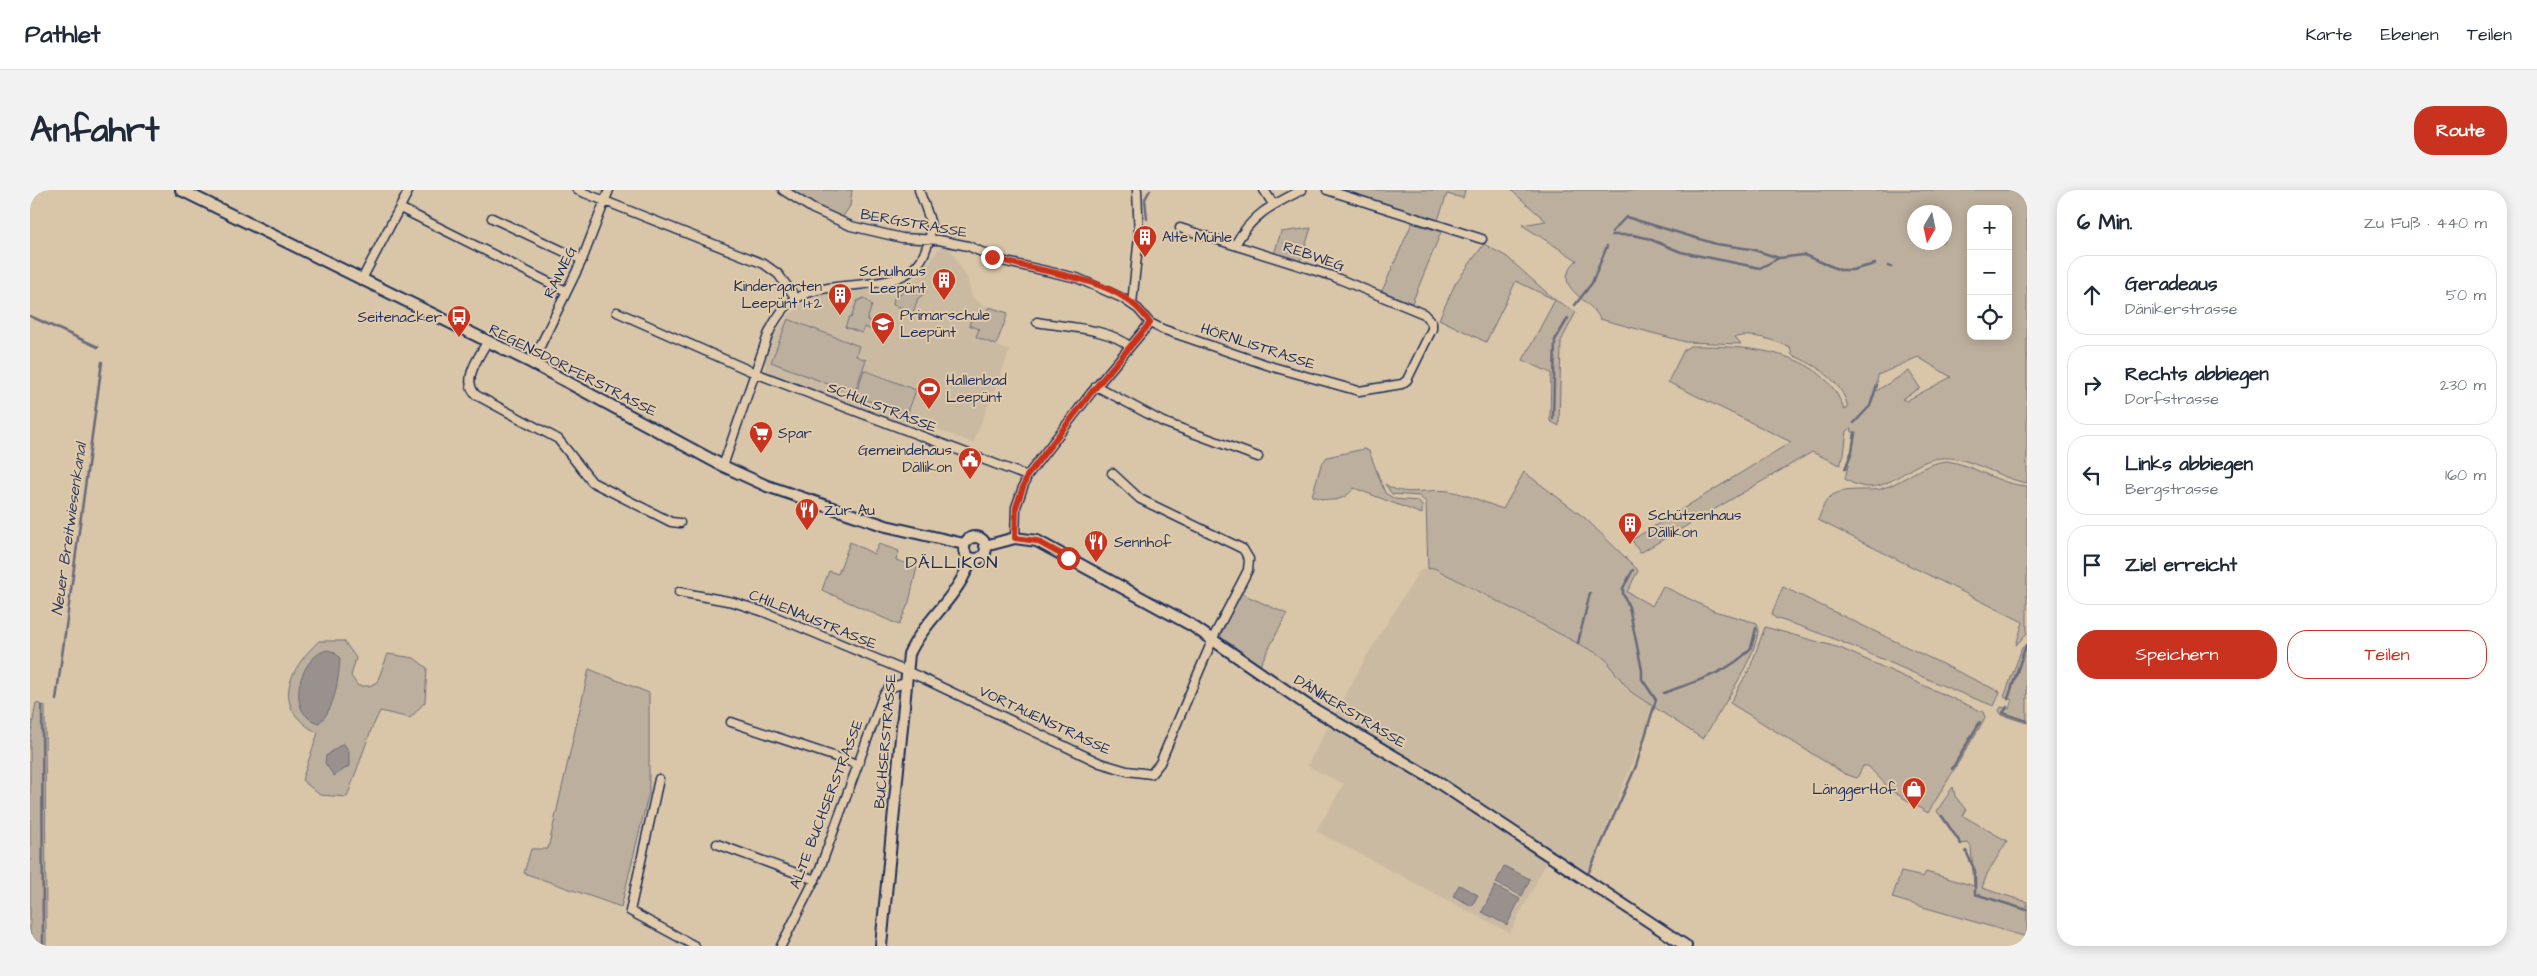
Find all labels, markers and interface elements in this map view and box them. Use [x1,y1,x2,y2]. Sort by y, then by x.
text: Pathlet [25,18,101,52]
text: Karte [2305,22,2353,47]
text: Ebenen [2381,22,2439,47]
text: Teilen [2467,22,2512,47]
text: Anfahrt [30,106,159,155]
button: Route [2414,106,2507,155]
street label: BERGSTRASSE [859,204,969,243]
north arrow [1907,205,1952,250]
map controls [1967,205,2012,340]
button: + [1967,205,2012,250]
text: 6 Min. [2077,208,2133,237]
text: Zu Fuß · 440 m [2364,212,2487,234]
building icon: Alte Mühle [1132,224,1158,258]
place label: Alte Mühle [1162,227,1232,248]
street label: REBWEG [1280,236,1348,277]
street label: RAIWEG [539,242,582,302]
route end [981,246,1004,269]
button: − [1967,250,2012,295]
place label: Schulhaus Leepünt [859,261,926,299]
building icon: Schulhaus Leepünt [931,267,957,301]
text: Geradeaus [2125,271,2217,298]
place label: Kindergarten Leepünt 1+2 [734,276,822,314]
icon: ahead [2078,281,2106,309]
building icon: Kindergarten Leepünt 1+2 [827,282,853,316]
text: 50 m [2446,284,2486,306]
button: locate [1967,295,2012,340]
text: Dänikerstrasse [2125,298,2237,320]
bus stop icon: Seitenacker [446,304,472,338]
place label: Primarschule Leepünt [900,305,990,343]
place label: Seitenacker [358,307,442,328]
school or university icon: Primarschule Leepünt [870,311,896,345]
street label: HÖRNLISTRASSE [1198,318,1318,375]
street label: REGENSDORFERSTRASSE [485,319,660,422]
text: Rechts abbiegen [2125,361,2269,388]
place label: Hallenbad Leepünt [946,370,1007,408]
icon: right [2078,371,2106,399]
text: 230 m [2440,374,2486,396]
sports icon: Hallenbad Leepünt [916,376,942,410]
street label: SCHULSTRASSE [824,377,940,438]
text: Dorfstrasse [2125,388,2219,410]
supermarket icon: Spar [748,420,774,454]
place label: Spar [778,423,812,444]
water label: Neuer Breitwiesenkanal [46,439,92,617]
place label: Gemeindehaus Dällikon [858,440,952,478]
public building icon: Gemeindehaus Dällikon [957,446,983,480]
text: Links abbiegen [2125,451,2253,478]
icon: left [2078,461,2106,489]
text: 160 m [2445,464,2486,486]
text: Bergstrasse [2125,478,2218,500]
restaurant icon: Zur Au [794,497,820,531]
place label: Zur Au [824,500,875,521]
place label: Schützenhaus Dällikon [1648,505,1742,543]
building icon: Schützenhaus Dällikon [1617,511,1643,545]
restaurant icon: Sennhof [1083,529,1109,563]
place label: Sennhof [1114,532,1172,553]
route start [1057,547,1080,570]
district label: DÄLLIKON [905,550,999,575]
icon: arrive [2078,551,2106,579]
text: Ziel erreicht [2125,552,2237,579]
street label: CHILENAUSTRASSE [746,584,880,655]
button: Speichern [2077,630,2277,679]
button: Teilen [2287,630,2487,679]
street label: DÄNIKERSTRASSE [1290,670,1410,753]
street label: BUCHSERSTRASSE [869,673,902,809]
street label: VORTAUENSTRASSE [975,681,1114,760]
street label: ALTE BUCHSERSTRASSE [784,716,869,892]
shop icon: LänggerHof [1901,776,1927,810]
place label: LänggerHof [1812,779,1896,801]

